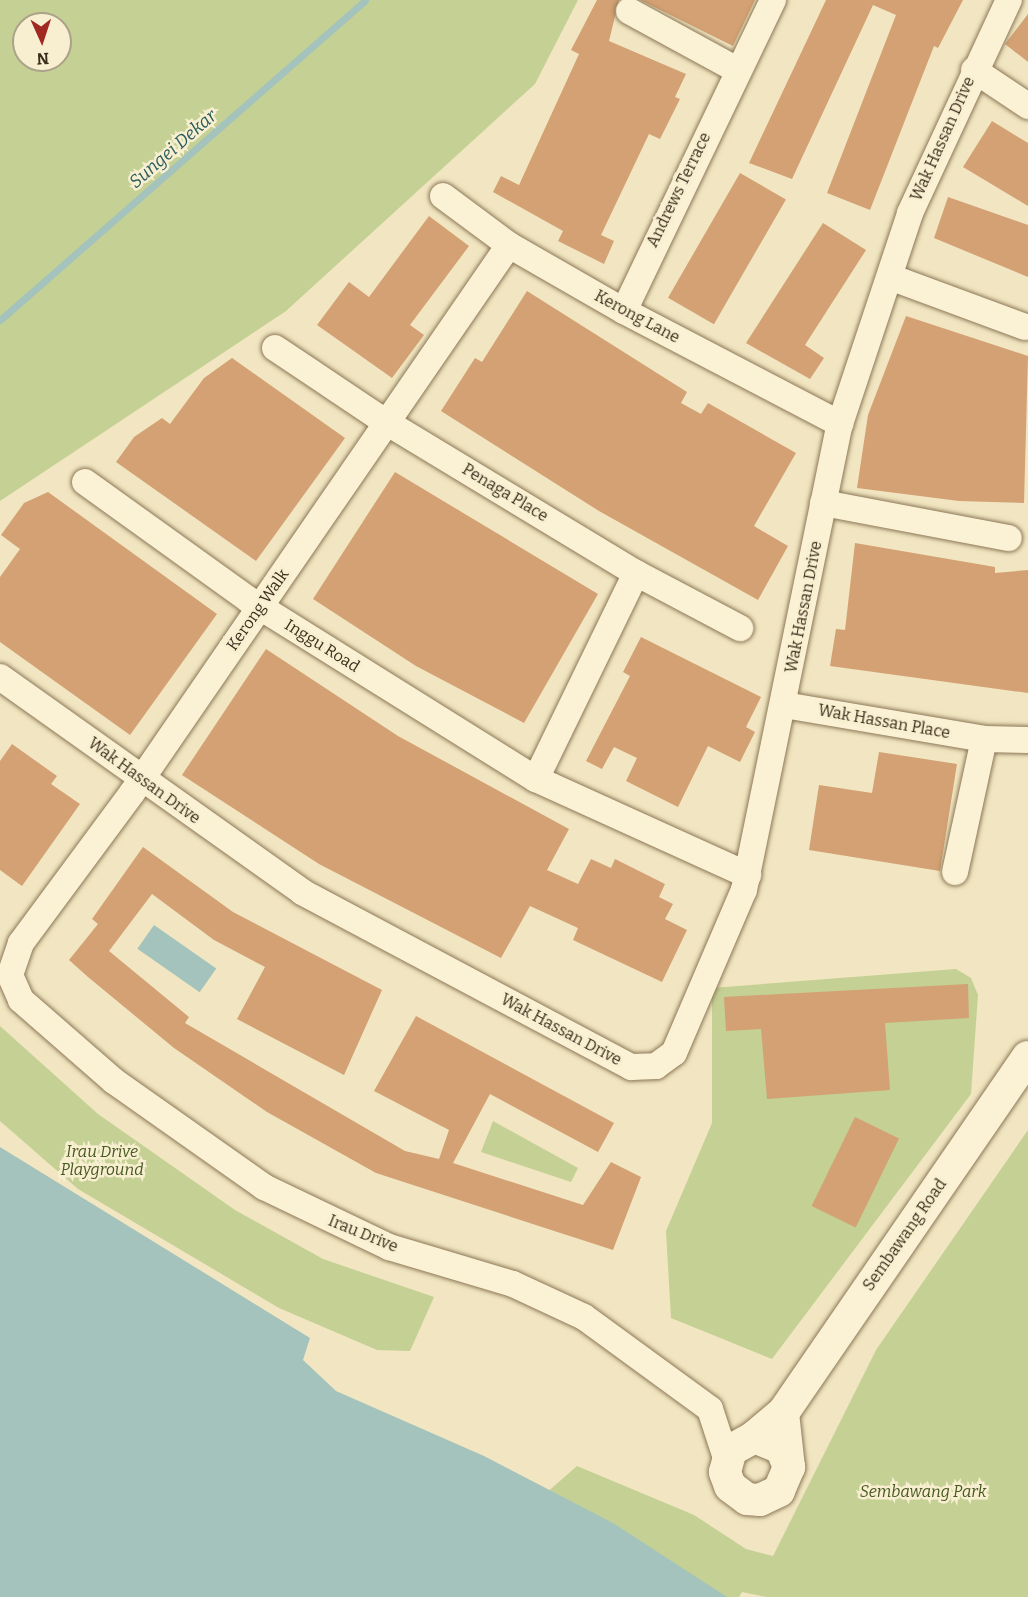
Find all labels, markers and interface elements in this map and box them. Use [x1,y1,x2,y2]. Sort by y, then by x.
north arrow [12,12,72,72]
text: N [36,49,50,68]
street label: Wak Hassan Drive [907,74,979,204]
water label: Sungei Dekar [125,105,221,193]
street label: Andrews Terrace [643,130,715,250]
street label: Kerong Lane [591,286,683,348]
street label: Penaga Place [459,460,551,526]
street label: Wak Hassan Drive [782,539,826,675]
street label: Kerong Walk [223,566,293,654]
street label: Inggu Road [281,615,363,677]
street label: Wak Hassan Place [816,701,952,743]
street label: Wak Hassan Drive [84,734,204,828]
street label: Wak Hassan Drive [497,990,625,1070]
park label: Irau Drive Playground [60,1142,144,1180]
street label: Sembawang Road [859,1175,951,1295]
street label: Irau Drive [325,1211,401,1257]
park label: Sembawang Park [860,1482,986,1502]

